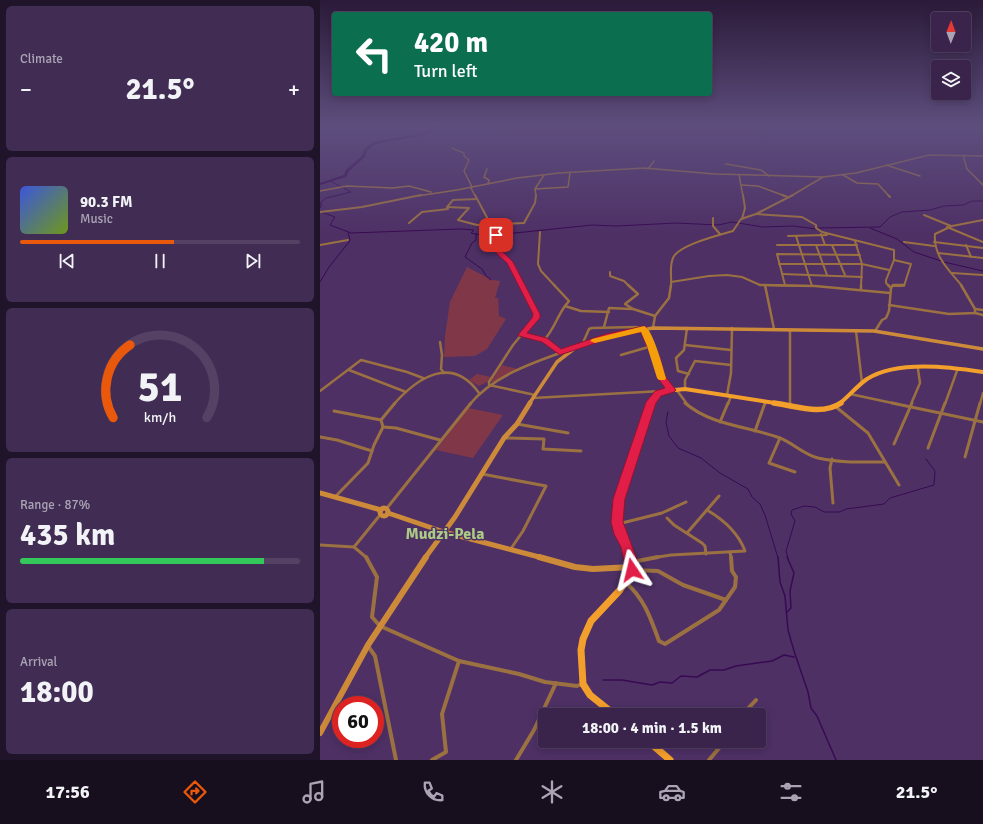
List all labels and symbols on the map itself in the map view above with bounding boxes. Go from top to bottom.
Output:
north arrow [931,12,971,52]
pin [479,218,513,252]
district label: Mudzi-Pela [406,524,484,544]
position arrow [611,549,653,591]
speed limit sign: 60 [332,696,384,748]

